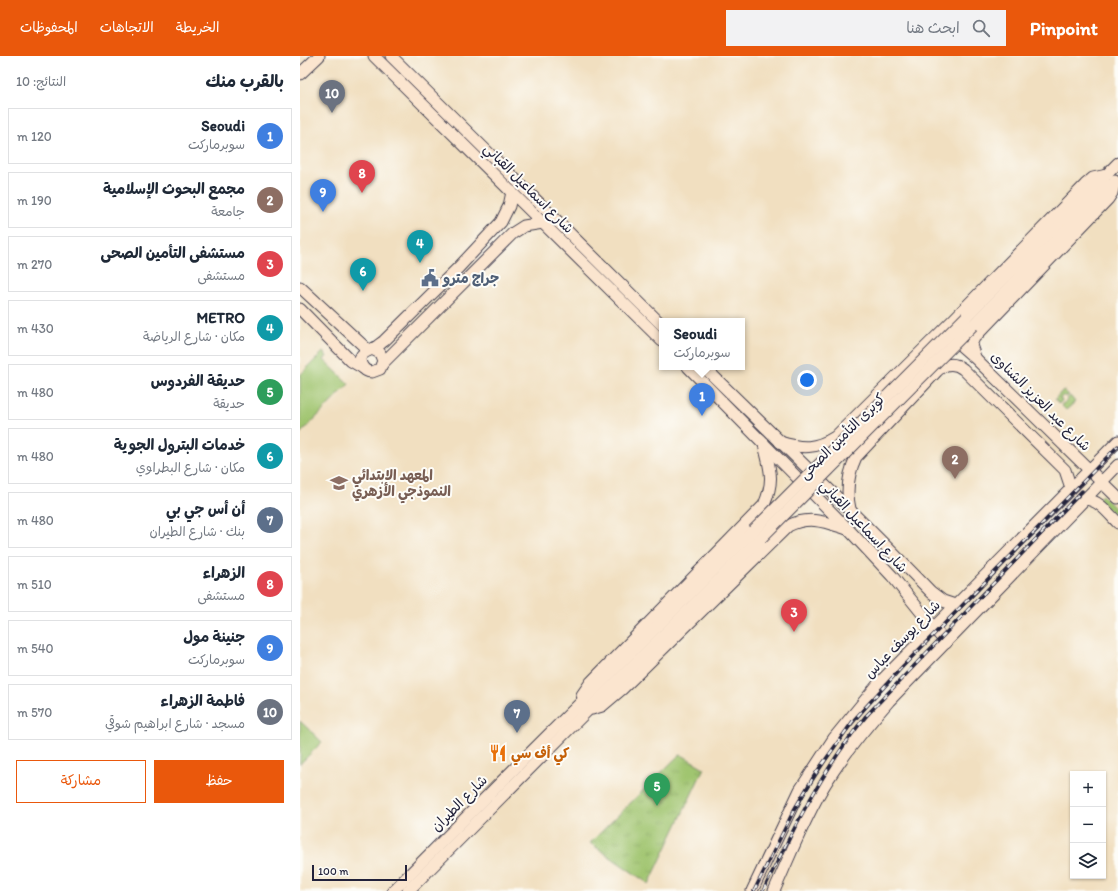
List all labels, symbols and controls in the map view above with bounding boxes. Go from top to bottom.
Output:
search box [726,10,1006,46]
icon: search [970,17,992,39]
text: Pinpoint [1030,17,1098,40]
text: المحفوظات [20,19,78,36]
text: الاتجاهات [100,19,154,36]
text: الخريطة [176,19,219,36]
text: ابحث هنا [906,19,960,37]
text: بالقرب منك [206,71,284,91]
text: النتائج: 10 [16,74,66,89]
pin: 10 [319,80,345,113]
text: Seoudi [201,117,245,135]
text: 120 m [17,129,52,144]
text: 1 [267,129,273,144]
text: سوبرماركت [188,137,245,152]
street label: شارع اسماعيل القباني [477,140,577,240]
pin: 8 [349,160,375,193]
pin: 9 [310,179,336,212]
text: مجمع البحوث الإسلامية [103,180,245,198]
text: 190 m [17,193,52,208]
text: 2 [267,193,273,208]
text: جامعة [211,204,245,219]
pin: 4 [407,230,433,263]
text: مستشفى التأمين الصحى [101,244,245,262]
text: 270 m [17,257,52,272]
text: 3 [266,257,274,272]
pin: 6 [350,258,376,291]
text: مستشفى [197,268,245,283]
public building icon: جراج مترو [420,268,440,288]
place label: جراج مترو [442,270,499,287]
text: METRO [196,309,245,327]
popup [659,318,745,370]
text: 430 m [17,321,54,336]
text: 4 [266,321,274,336]
text: Seoudi [673,325,717,343]
text: مكان · شارع الرياضة [143,329,245,344]
text: سوبرماركت [673,345,731,360]
street label: شارع عبد العزيز الشناوى [987,348,1094,455]
your location [797,370,817,390]
text: حديقة الفردوس [151,372,245,390]
pin: 1 [689,383,715,416]
text: 480 m [17,385,54,400]
text: 5 [267,385,273,400]
street label: كوبرى التأمين الصحى [796,390,890,484]
text: حديقة [213,396,245,411]
text: خدمات البترول الجوية [114,436,245,454]
pin: 2 [942,446,968,479]
text: 480 m [17,449,54,464]
text: 6 [267,449,273,464]
text: مكان · شارع البطراوي [136,460,245,475]
place label: المعهد الابتدائي النموذجي الأزهري [352,467,451,504]
school or university icon: المعهد الابتدائي النموذجي الأزهري [329,473,349,493]
street label: شارع اسماعيل القباني [813,477,911,579]
text: أن أس جي بي [166,500,245,518]
text: 480 m [17,513,54,528]
text: 7 [267,513,273,528]
text: بنك · شارع الطيران [149,524,245,539]
text: الزهراء [203,564,245,582]
text: 510 m [17,577,52,592]
text: 8 [266,577,274,592]
text: مستشفى [197,588,245,603]
street label: شارع يوسف عباس [861,597,945,683]
pin: 3 [781,599,807,632]
text: جنينة مول [183,628,245,646]
text: 540 m [17,641,54,656]
text: 9 [267,641,273,656]
text: سوبرماركت [188,652,245,667]
text: فاطمة الزهراء [161,692,245,710]
pin: 7 [504,700,530,733]
text: 570 m [17,705,52,720]
text: 10 [263,705,277,720]
text: مسجد · شارع ابراهيم شوقي [105,716,245,731]
restaurant icon: كي أف سي [488,743,508,763]
place label: كي أف سي [511,744,570,766]
button: مشاركة [16,760,146,803]
button: حفظ [154,760,284,803]
map controls [1070,771,1106,879]
button: + [1070,771,1106,807]
street label: شارع الطيران [428,772,492,836]
pin: 5 [644,773,670,806]
button: − [1070,807,1106,843]
button: layers [1070,843,1106,879]
scale bar [312,863,407,882]
text: 100 m [318,865,348,878]

